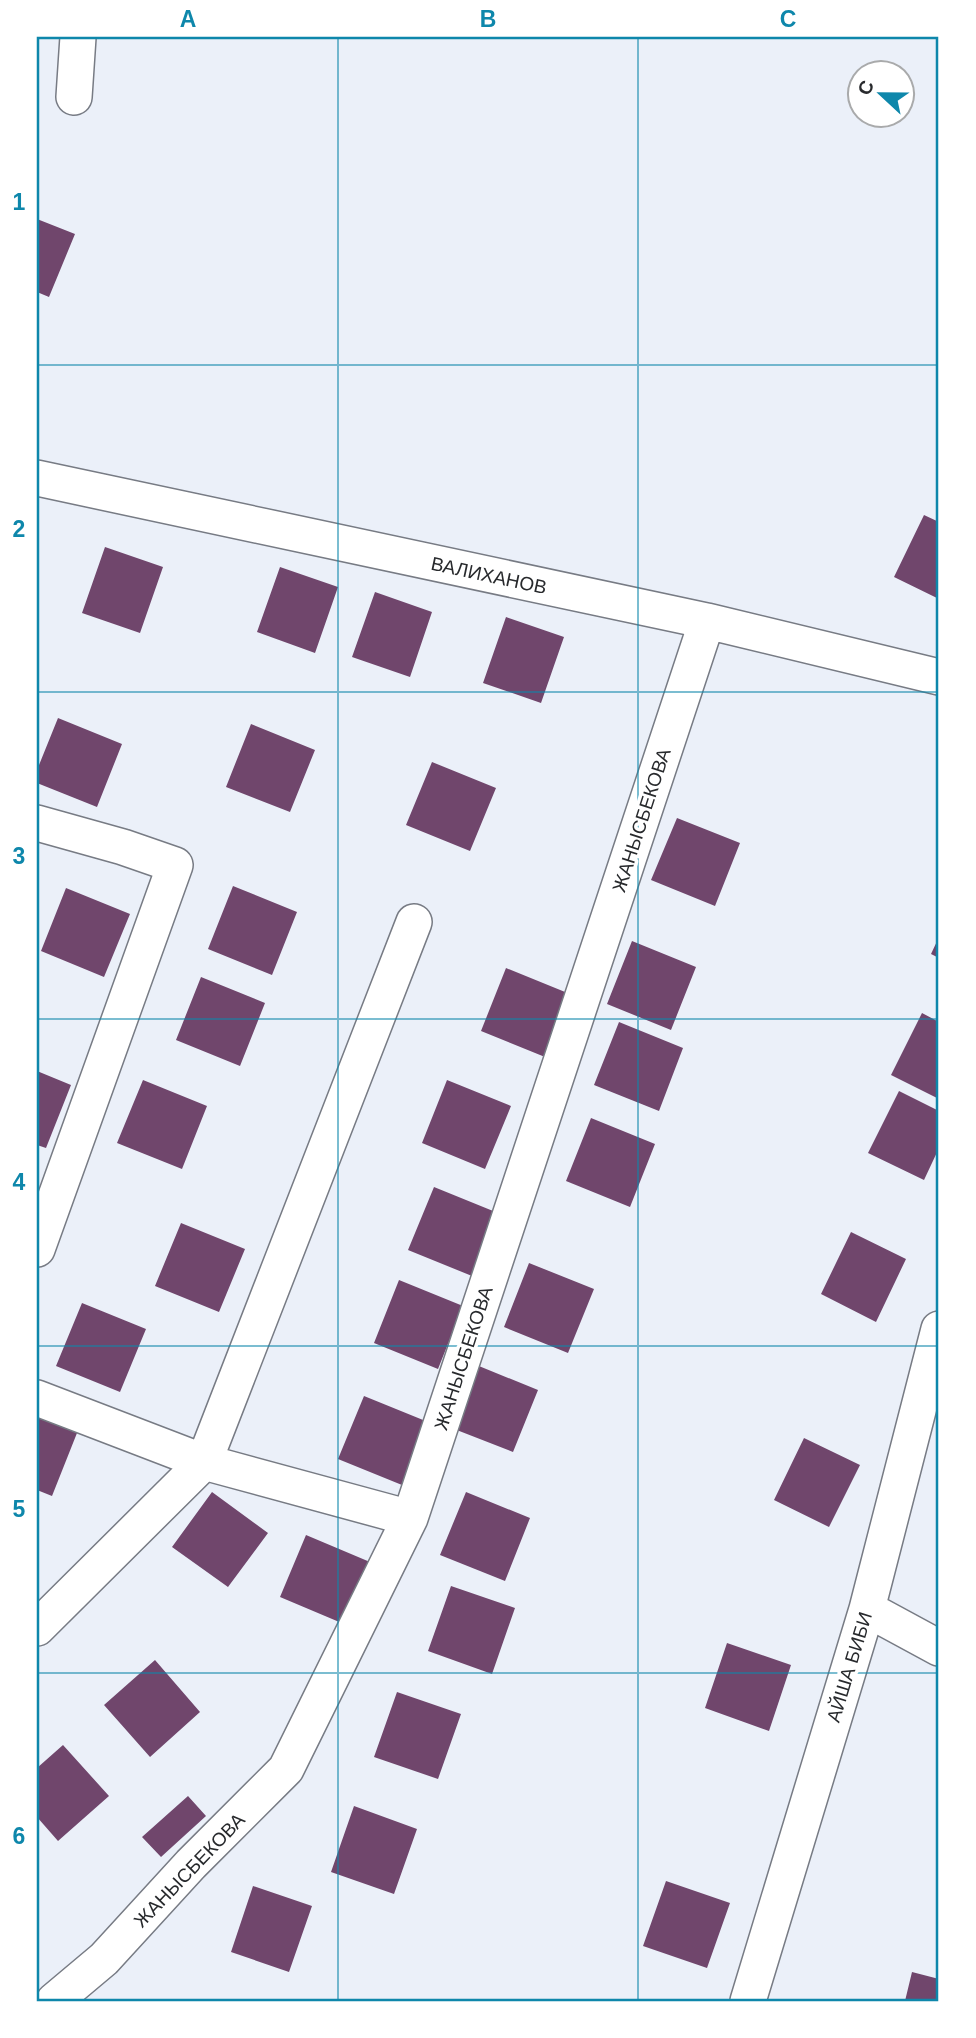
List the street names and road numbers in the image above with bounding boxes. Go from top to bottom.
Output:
street label: ВАЛИХАНОВ [429,553,549,598]
street label: ЖАНЫСБЕКОВА [608,745,675,895]
street label: ЖАНЫСБЕКОВА [430,1283,497,1433]
street label: АЙША БИБИ [823,1610,876,1725]
street label: ЖАНЫСБЕКОВА [130,1809,249,1932]

